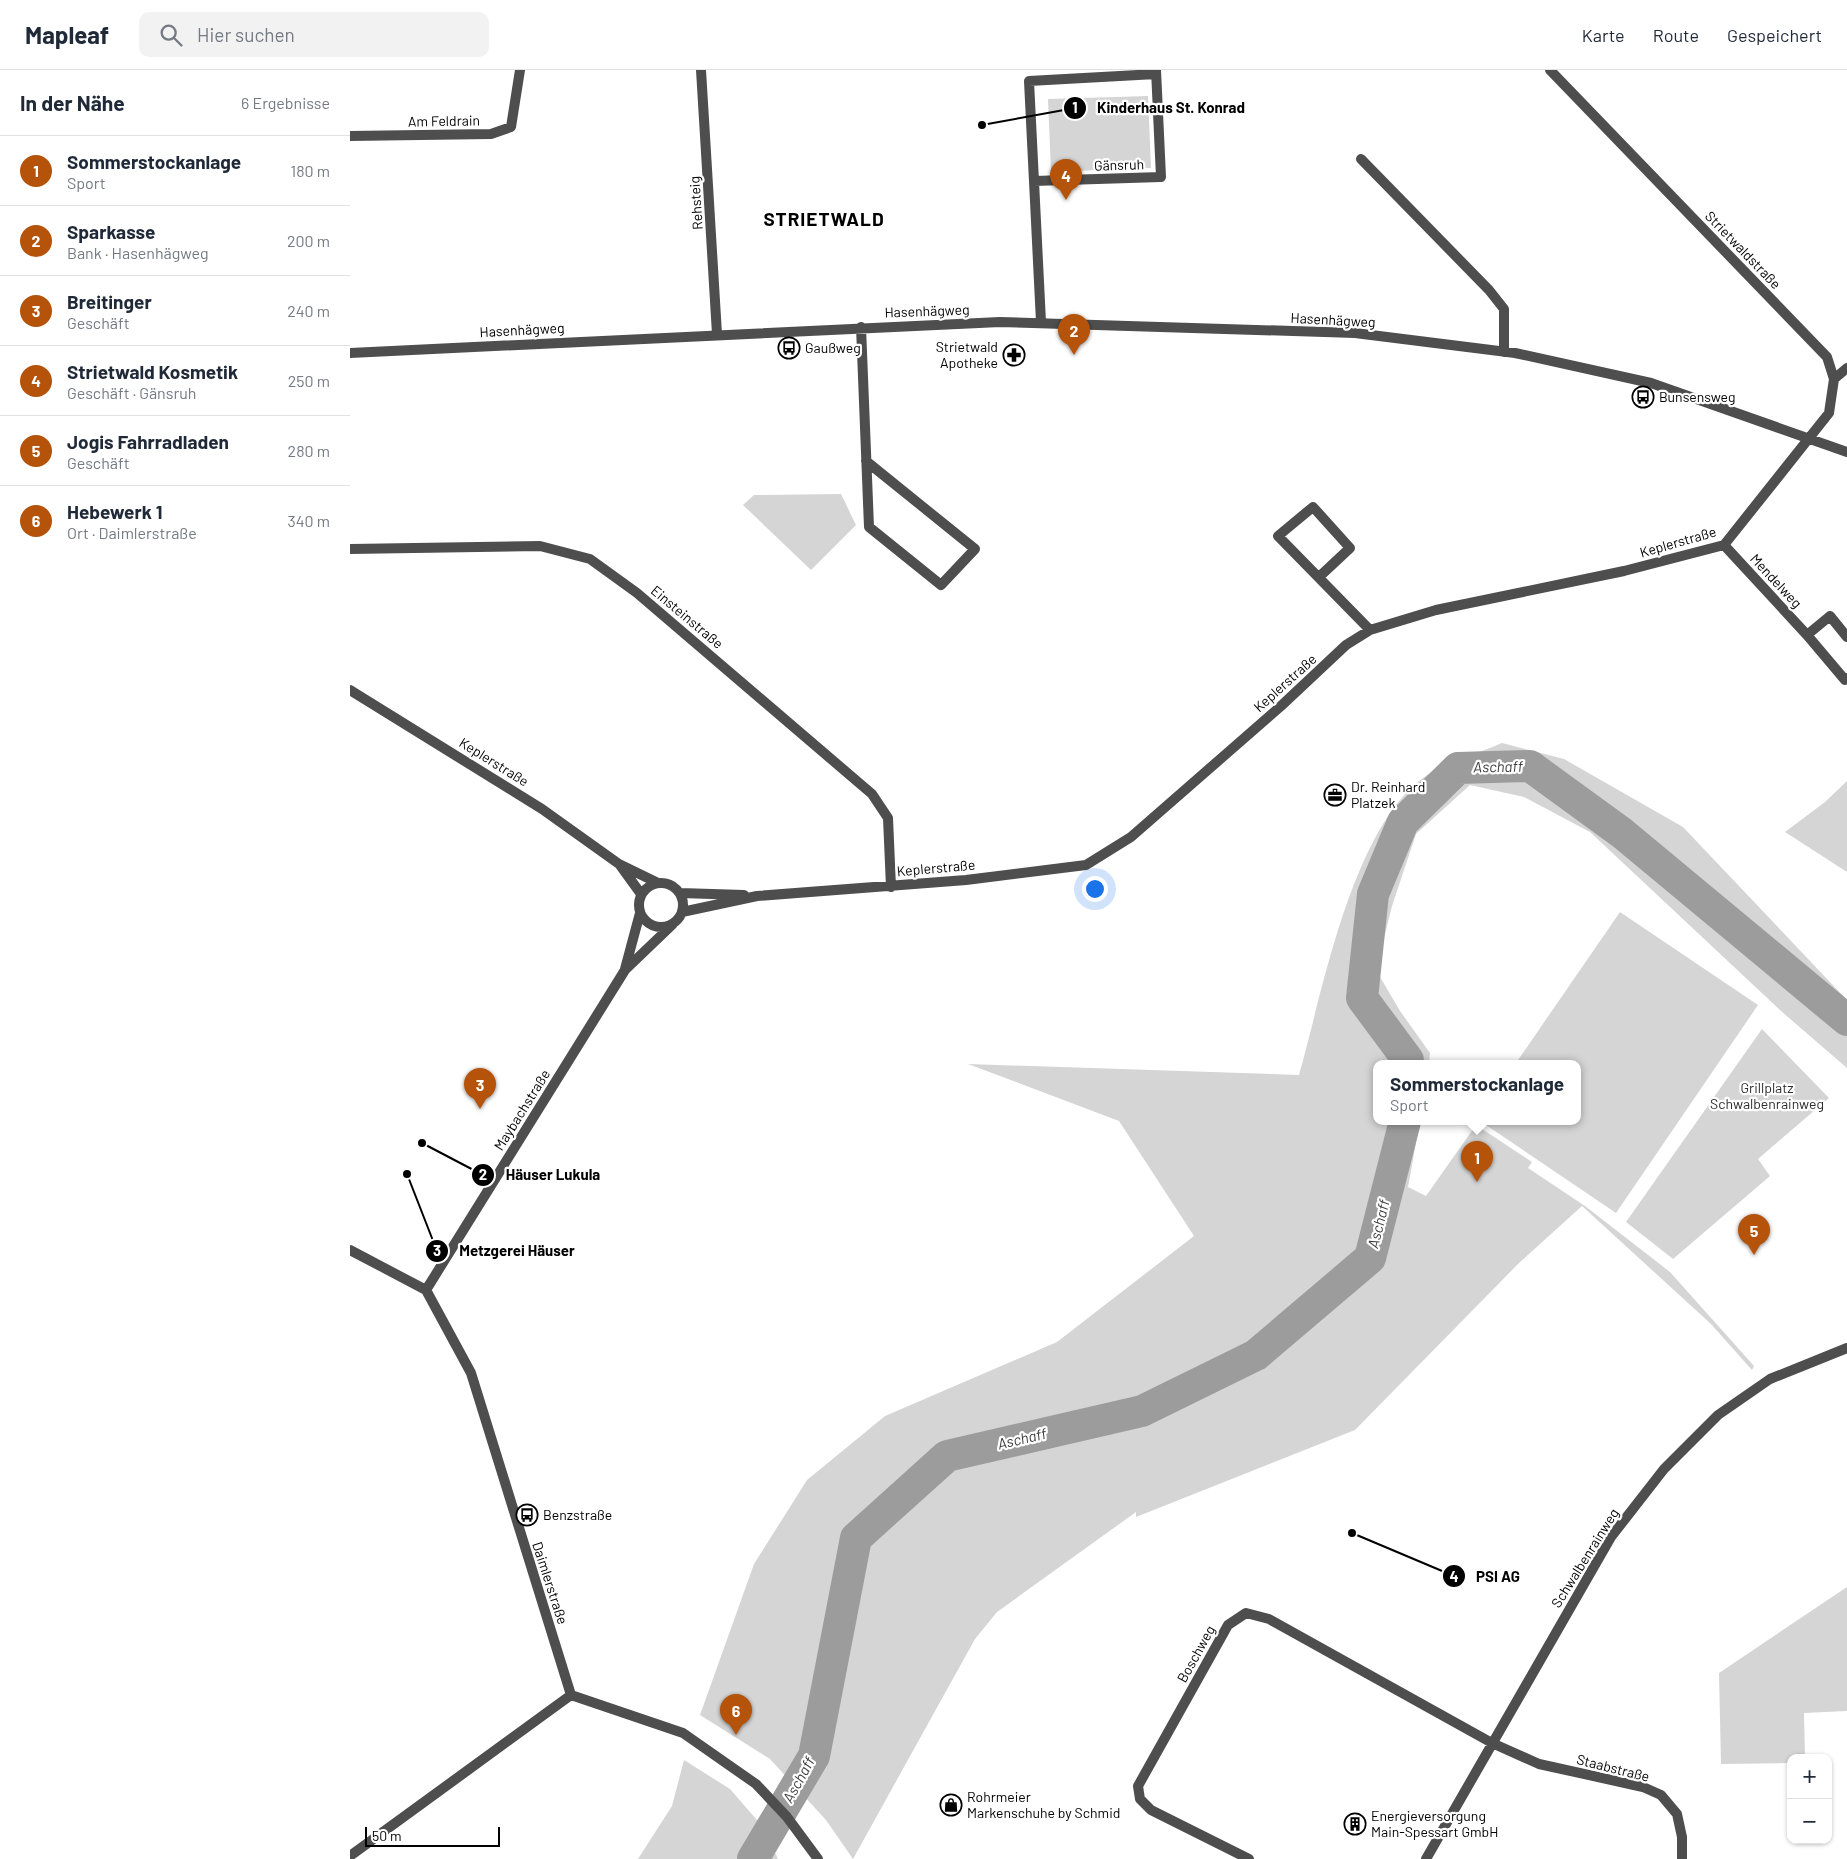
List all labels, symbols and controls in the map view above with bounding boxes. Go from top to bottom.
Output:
search box [139,12,489,57]
text: Mapleaf [25,20,109,49]
icon: search [157,21,185,49]
text: Hier suchen [197,23,295,46]
text: Karte [1582,24,1625,46]
text: Route [1653,24,1699,46]
text: Gespeichert [1727,24,1822,46]
text: In der Nähe [20,90,125,115]
text: 6 Ergebnisse [241,93,330,112]
callout: Kinderhaus St. Konrad [1062,93,1255,123]
text: 1 [1072,98,1078,116]
text: Kinderhaus St. Konrad [1097,98,1245,116]
street label: Am Feldrain [408,111,480,130]
text: Sommerstockanlage [67,150,241,173]
street label: Gänsruh [1094,155,1144,174]
pin: 4 [1050,159,1082,200]
text: 1 [33,161,39,180]
text: 180 m [291,161,330,180]
text: Sport [67,173,106,192]
street label: Rehsteig [685,176,706,230]
district label: STRIETWALD [763,207,885,230]
street label: Strietwaldstraße [1702,207,1785,292]
text: Sparkasse [67,220,155,243]
text: 2 [32,231,40,250]
text: 200 m [287,231,330,250]
text: Bank · Hasenhägweg [67,243,209,262]
text: Breitinger [67,290,152,313]
text: 3 [32,301,40,320]
text: 240 m [287,301,330,320]
street label: Hasenhägweg [884,301,970,320]
street label: Hasenhägweg [1290,309,1376,330]
text: Geschäft [67,313,130,332]
pin: 2 [1058,314,1090,355]
street label: Hasenhägweg [479,319,565,340]
bus stop icon: Gaußweg [777,336,801,360]
place label: Strietwald Apotheke [936,338,998,371]
place label: Gaußweg [805,339,861,356]
pharmacy icon: Strietwald Apotheke [1002,343,1026,367]
text: Strietwald Kosmetik [67,360,238,383]
text: 4 [31,371,41,390]
text: 250 m [288,371,330,390]
text: Geschäft · Gänsruh [67,383,196,402]
bus stop icon: Bunsensweg [1631,385,1655,409]
place label: Bunsensweg [1659,388,1735,405]
text: Jogis Fahrradladen [67,430,229,453]
text: 5 [32,441,40,460]
text: 280 m [288,441,330,460]
text: Geschäft [67,453,130,472]
text: Hebewerk 1 [67,500,162,523]
text: 6 [32,511,40,530]
text: 340 m [287,511,330,530]
text: Ort · Daimlerstraße [67,523,197,542]
street label: Keplerstraße [1638,523,1718,561]
street label: Mendelweg [1747,550,1806,611]
street label: Einsteinstraße [648,581,727,652]
street label: Keplerstraße [1250,650,1320,715]
street label: Keplerstraße [456,734,532,790]
water label: Aschaff [1473,757,1524,775]
place label: Dr. Reinhard Platzek [1351,778,1425,811]
office icon: Dr. Reinhard Platzek [1323,783,1347,807]
street label: Keplerstraße [896,856,976,879]
your location [1082,876,1108,902]
popup [1373,1060,1581,1125]
street label: Maybachstraße [490,1066,553,1153]
pin: 3 [464,1068,496,1109]
text: Sommerstockanlage [1390,1072,1564,1095]
park label: Grillplatz Schwalbenrainweg [1710,1079,1824,1112]
text: Sport [1390,1095,1429,1114]
pin: 1 [1461,1141,1493,1182]
callout: Häuser Lukula [471,1160,610,1190]
text: 2 [479,1165,487,1183]
text: Häuser Lukula [506,1165,600,1183]
water label: Aschaff [1363,1197,1393,1250]
pin: 5 [1738,1214,1770,1255]
callout: Metzgerei Häuser [425,1236,585,1266]
text: 3 [433,1241,441,1259]
text: Metzgerei Häuser [459,1241,575,1259]
water label: Aschaff [996,1424,1049,1452]
bus stop icon: Benzstraße [515,1503,539,1527]
street label: Schwalbenrainweg [1547,1505,1622,1610]
place label: Benzstraße [543,1506,612,1523]
street label: Daimlerstraße [529,1539,572,1626]
callout: PSI AG [1441,1561,1530,1591]
text: 4 [1449,1567,1459,1585]
text: PSI AG [1476,1567,1520,1585]
street label: Boschweg [1173,1622,1218,1685]
pin: 6 [720,1694,752,1735]
street label: Staabstraße [1575,1750,1651,1785]
water label: Aschaff [778,1753,818,1806]
map controls [1787,1754,1832,1844]
button: + [1787,1754,1832,1799]
place label: Rohrmeier Markenschuhe by Schmid [967,1788,1120,1821]
shop icon: Rohrmeier Markenschuhe by Schmid [939,1793,963,1817]
button: − [1787,1799,1832,1844]
place label: Energieversorgung Main-Spessart GmbH [1371,1807,1498,1840]
building icon: Energieversorgung Main-Spessart GmbH [1343,1812,1367,1836]
scale bar [365,1824,500,1847]
text: 50 m [372,1827,401,1844]

